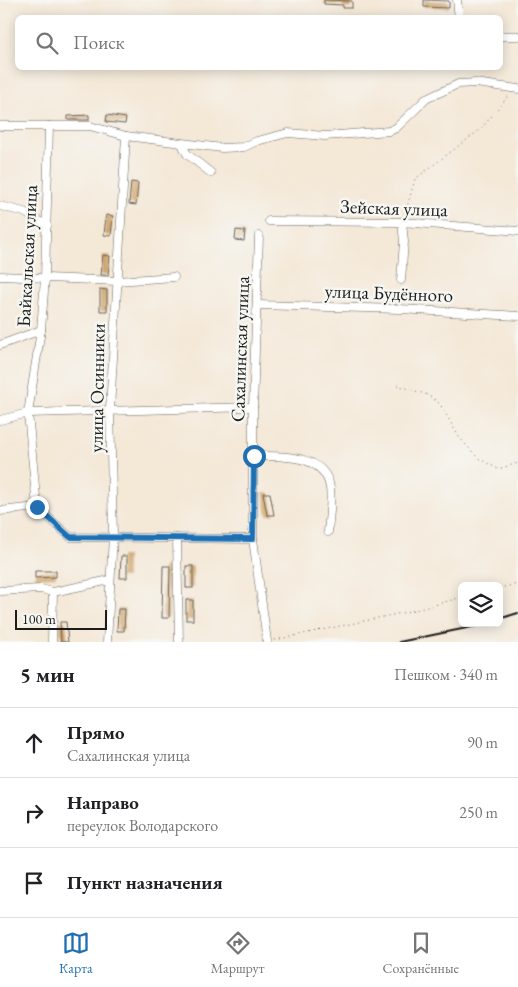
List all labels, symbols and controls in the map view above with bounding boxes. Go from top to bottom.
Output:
search box [15,15,503,70]
icon: search [33,29,61,57]
text: Поиск [73,30,125,55]
street label: Байкальская улица [11,184,43,328]
street label: Зейская улица [340,194,449,222]
street label: Сахалинская улица [225,275,255,422]
street label: улица Будённого [324,278,454,308]
street label: улица Осинники [83,323,111,453]
route start [243,445,266,468]
route end [26,496,49,519]
map controls [458,582,503,627]
button: layers [458,582,503,627]
scale bar [15,607,108,630]
text: 100 m [22,610,56,628]
text: 5 мин [20,661,75,688]
text: Пешком · 340 m [394,664,498,685]
text: Прямо [67,720,125,745]
icon: ahead [20,729,48,757]
text: 90 m [467,732,498,753]
text: Сахалинская улица [67,745,190,766]
text: Направо [67,790,139,815]
icon: right [20,799,48,827]
text: 250 m [459,802,498,823]
text: переулок Володарского [67,815,218,836]
icon: arrive [20,869,48,897]
text: Пункт назначения [67,870,223,895]
tab: Карта [59,929,93,977]
tab: Маршрут [211,929,264,977]
tab: Сохранённые [383,929,459,977]

